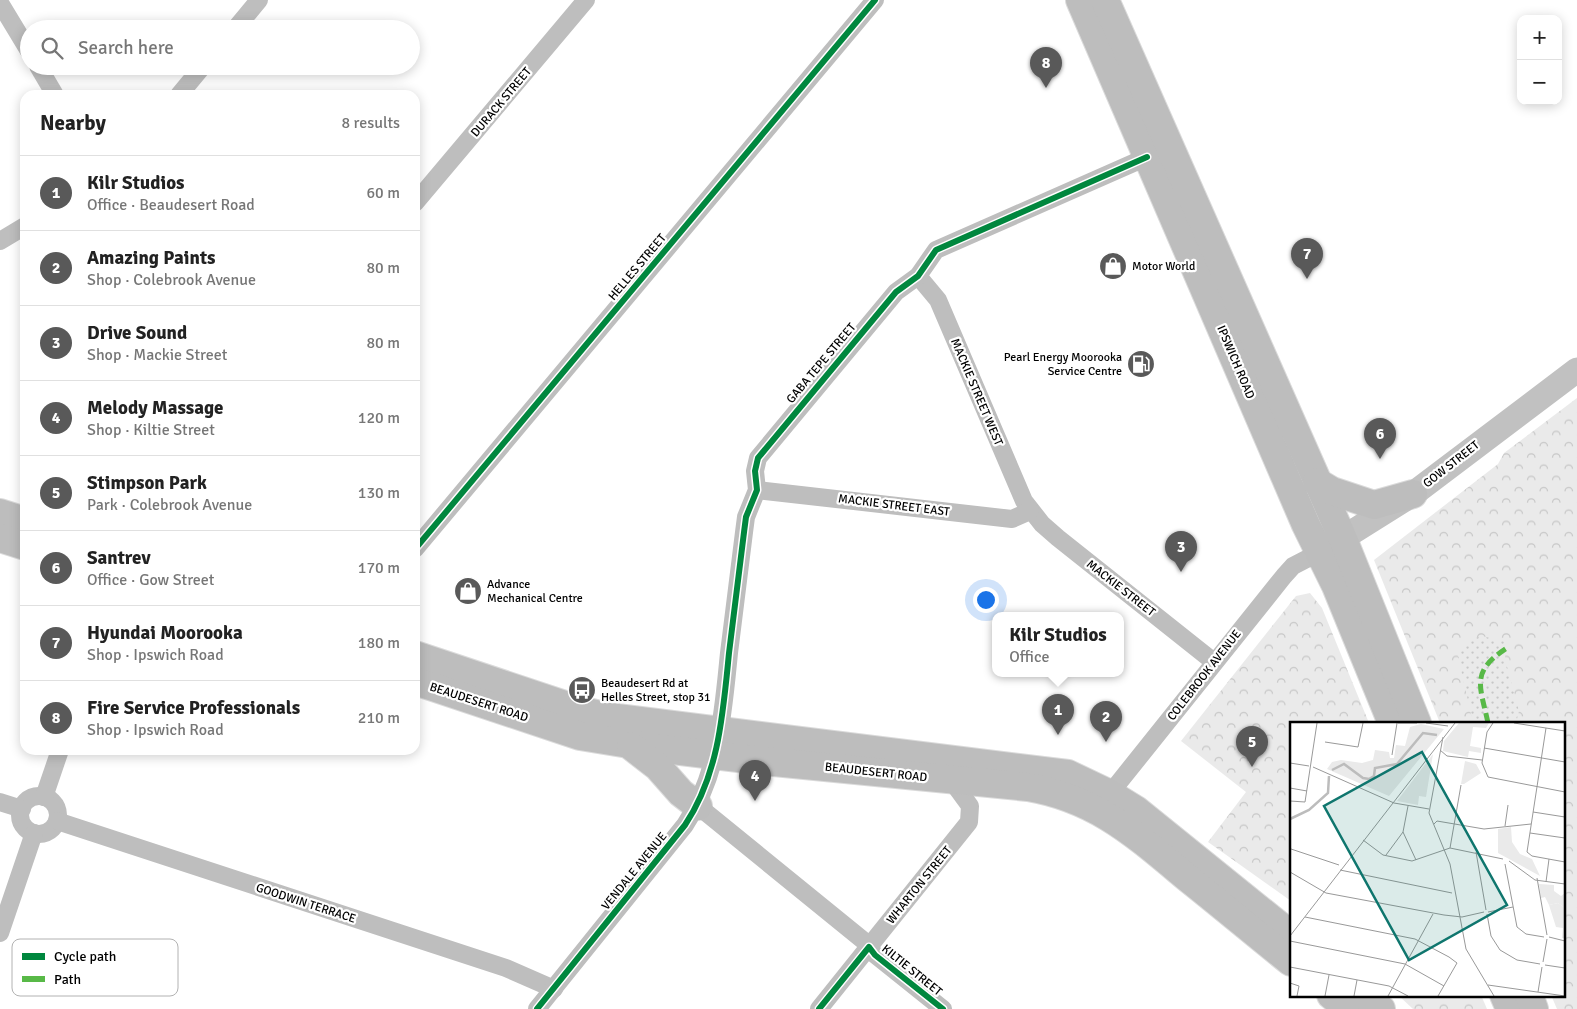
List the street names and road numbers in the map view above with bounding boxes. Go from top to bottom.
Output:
street label: DURACK STREET [468,64,535,140]
street label: HELLES STREET [605,231,670,304]
street label: GABA TEPE STREET [783,320,859,407]
street label: IPSWICH ROAD [1213,323,1258,401]
street label: MACKIE STREET WEST [947,336,1006,448]
street label: GOW STREET [1420,438,1483,491]
street label: MACKIE STREET EAST [837,491,951,520]
street label: MACKIE STREET [1083,557,1158,620]
street label: COLEBROOK AVENUE [1164,627,1245,724]
street label: BEAUDESERT ROAD [428,679,530,726]
street label: BEAUDESERT ROAD [824,760,928,785]
street label: VENDALE AVENUE [598,829,670,913]
street label: WHARTON STREET [883,843,955,927]
street label: GOODWIN TERRACE [254,880,358,927]
street label: KILTIE STREET [878,941,945,999]

